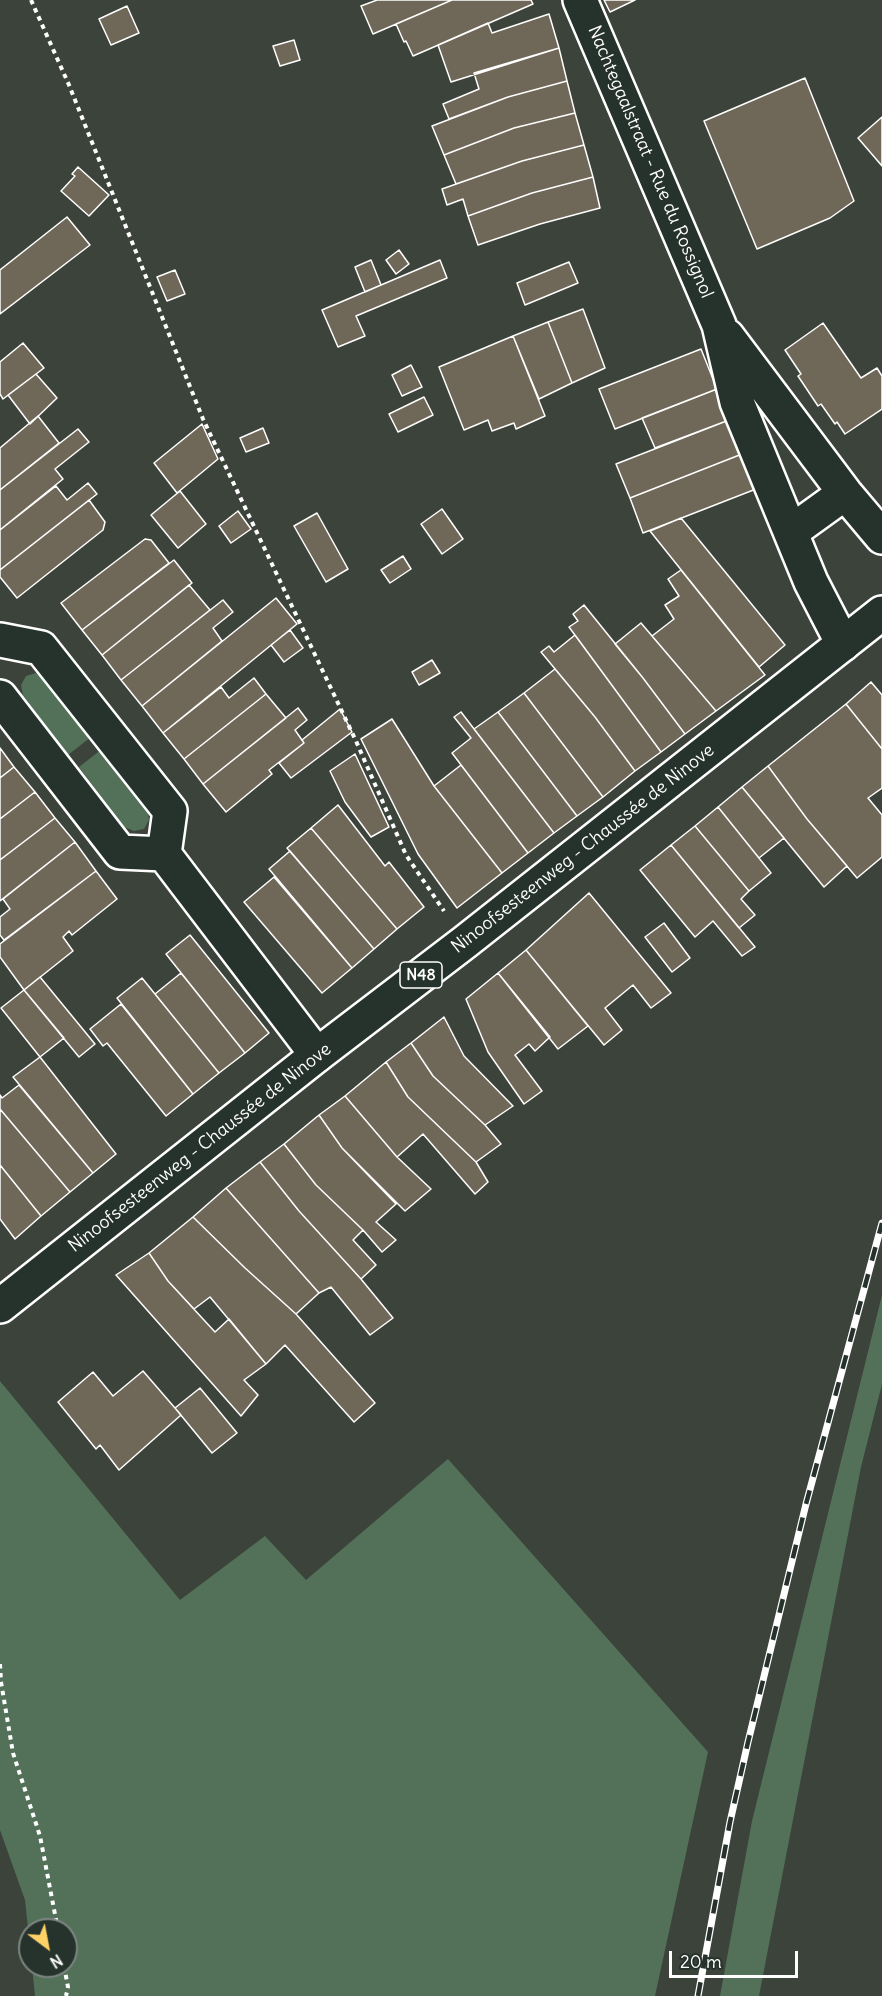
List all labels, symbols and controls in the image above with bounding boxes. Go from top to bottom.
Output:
street label: Nachtegaalstraat - Rue du Rossignol [583,23,717,301]
street label: Ninoofsesteenweg - Chaussée de Ninove [447,740,719,958]
road number: N48 [400,962,442,988]
street label: Ninoofsesteenweg - Chaussée de Ninove [64,1039,336,1257]
north arrow [18,1918,78,1978]
scale bar [672,1939,801,1977]
text: N [46,1950,66,1973]
text: 20 m [680,1950,722,1973]

